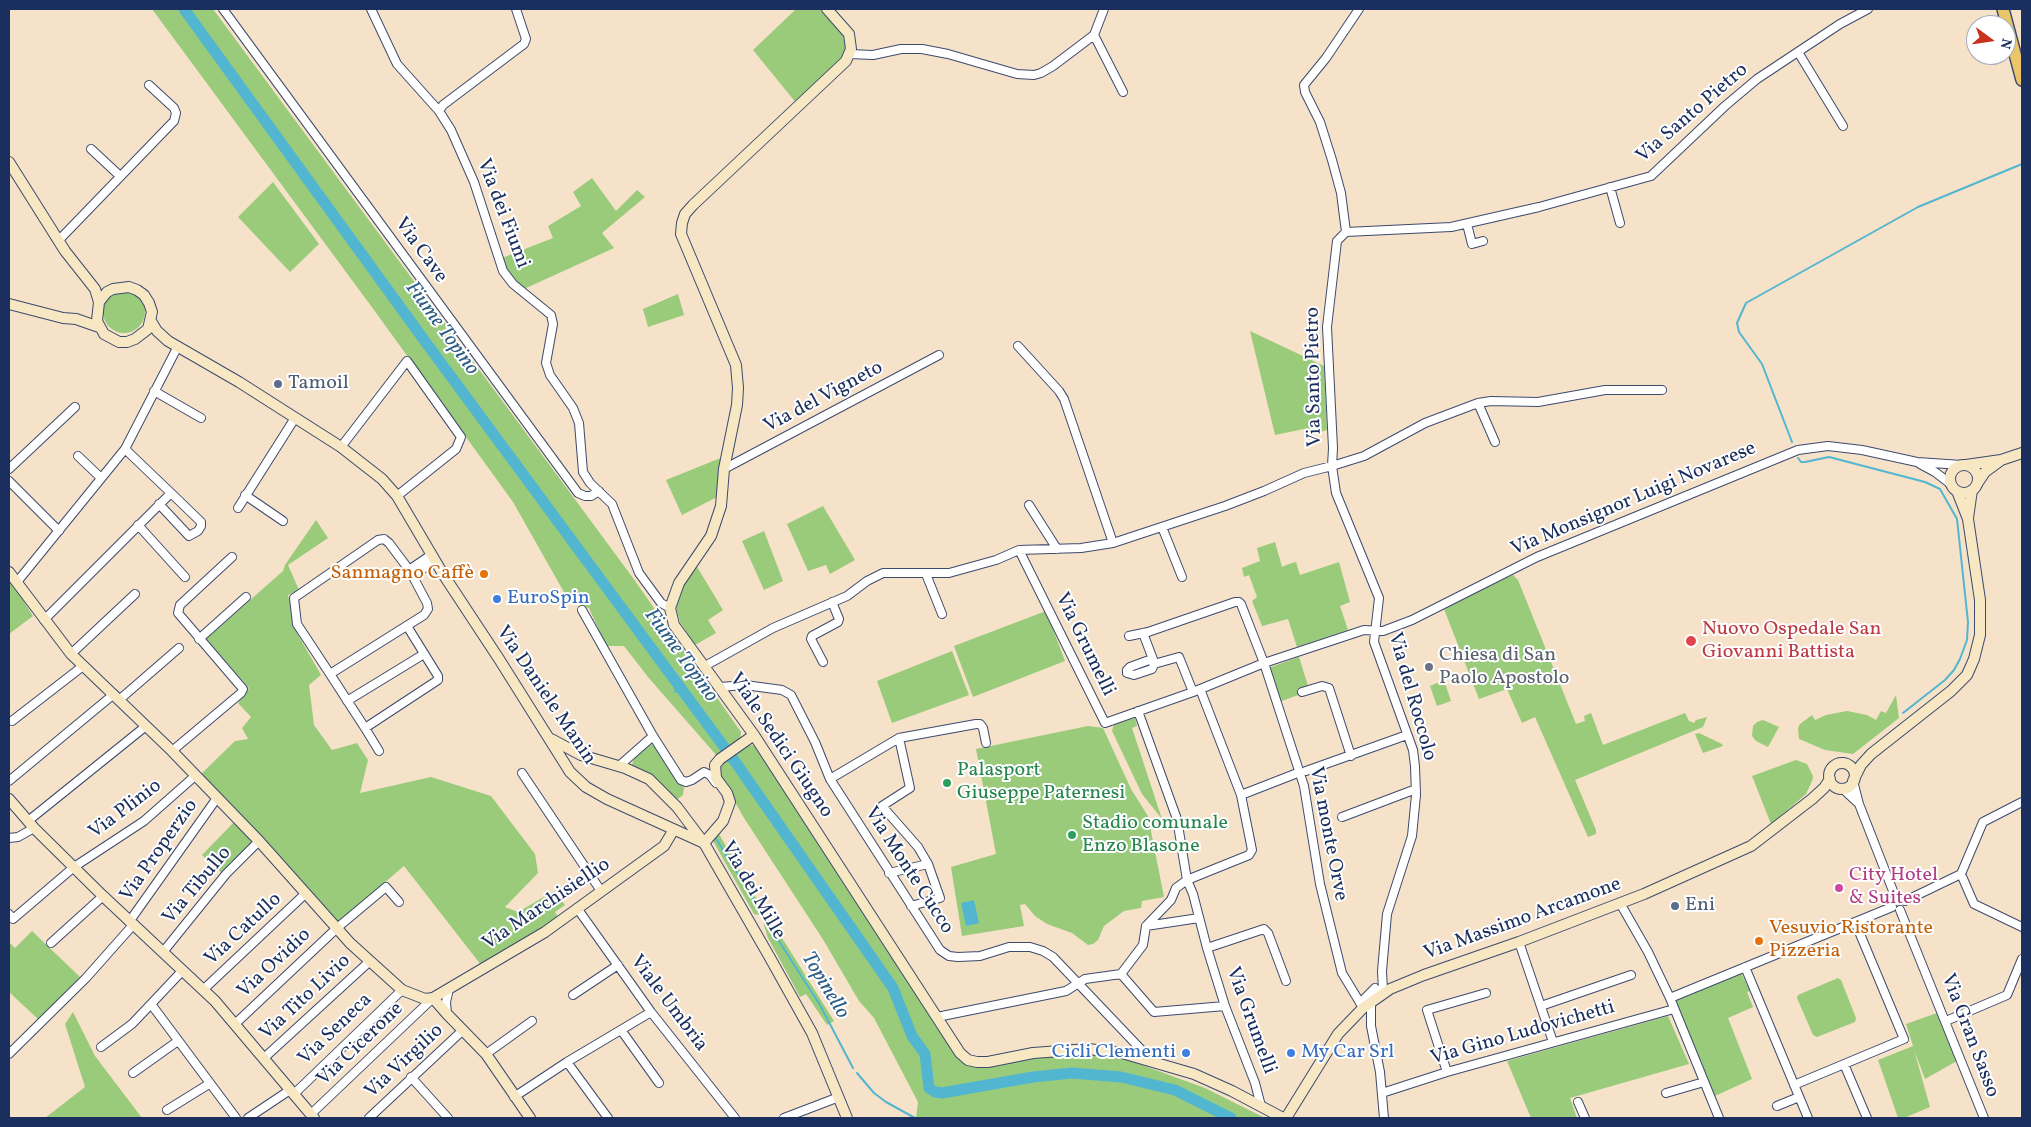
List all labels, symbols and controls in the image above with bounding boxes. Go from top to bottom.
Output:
north arrow [1966,15,2016,65]
text: N [1995,36,2016,51]
street label: Via Santo Pietro [1632,59,1754,169]
street label: Via dei Fiumi [470,156,534,272]
street label: Via Cave [388,214,452,288]
water label: Fiume Topino [399,277,483,381]
street label: Via Santo Pietro [1302,307,1328,447]
street label: Via del Vigneto [760,357,888,439]
place label: Tamoil [288,372,349,396]
marker: Tamoil [272,378,284,390]
street label: Via Monsignor Luigi Novarese [1508,437,1760,563]
place label: Sanmagno Caffè [330,562,474,586]
marker: Sanmagno Caffè [478,568,490,580]
place label: EuroSpin [507,587,590,611]
street label: Via Grumelli [1049,589,1119,701]
marker: EuroSpin [491,593,503,605]
water label: Fiume Topino [638,604,722,708]
place label: Nuovo Ospedale San Giovanni Battista [1702,618,1881,665]
street label: Via Daniele Manin [490,622,600,770]
street label: Via del Roccolo [1381,630,1441,764]
marker: Nuovo Ospedale San Giovanni Battista [1684,634,1698,648]
place label: Chiesa di San Paolo Apostolo [1439,644,1569,691]
marker: Chiesa di San Paolo Apostolo [1423,661,1435,673]
street label: Viale Sedici Giugno [723,669,837,823]
place label: Palasport Giuseppe Paternesi [957,759,1125,806]
street label: Via monte Orve [1302,765,1352,903]
street label: Via Plinio [85,775,167,845]
marker: Palasport Giuseppe Paternesi [941,777,953,789]
street label: Via Properzio [116,795,204,907]
street label: Via Monte Cucco [858,803,958,939]
place label: Stadio comunale Enzo Blasone [1082,812,1228,859]
marker: Stadio comunale Enzo Blasone [1066,829,1078,841]
street label: Via dei Mille [714,838,790,944]
street label: Via Tibullo [159,842,237,930]
street label: Via Marchisiellio [479,853,615,957]
place label: City Hotel & Suites [1849,864,1938,911]
street label: Via Massimo Arcamone [1421,873,1625,967]
marker: City Hotel & Suites [1833,882,1845,894]
street label: Via Catullo [201,888,287,972]
place label: Eni [1685,894,1715,918]
marker: Eni [1669,900,1681,912]
place label: Vesuvio Ristorante Pizzeria [1769,917,1933,964]
street label: Via Ovidio [233,924,317,1004]
marker: Vesuvio Ristorante Pizzeria [1753,935,1765,947]
water label: Topinello [794,948,854,1024]
street label: Via Tito Livio [256,950,356,1046]
street label: Viale Umbria [624,951,712,1057]
street label: Via Grumelli [1220,964,1280,1078]
street label: Via Gran Sasso [1934,971,2004,1101]
street label: Via Seneca [294,989,378,1071]
street label: Via Gino Ludovichetti [1428,996,1618,1072]
street label: Via Cicerone [313,998,409,1092]
street label: Via Virgilio [361,1020,449,1104]
place label: Cicli Clementi [1052,1041,1176,1065]
place label: My Car Srl [1301,1041,1394,1065]
marker: Cicli Clementi [1180,1047,1192,1059]
marker: My Car Srl [1285,1047,1297,1059]

